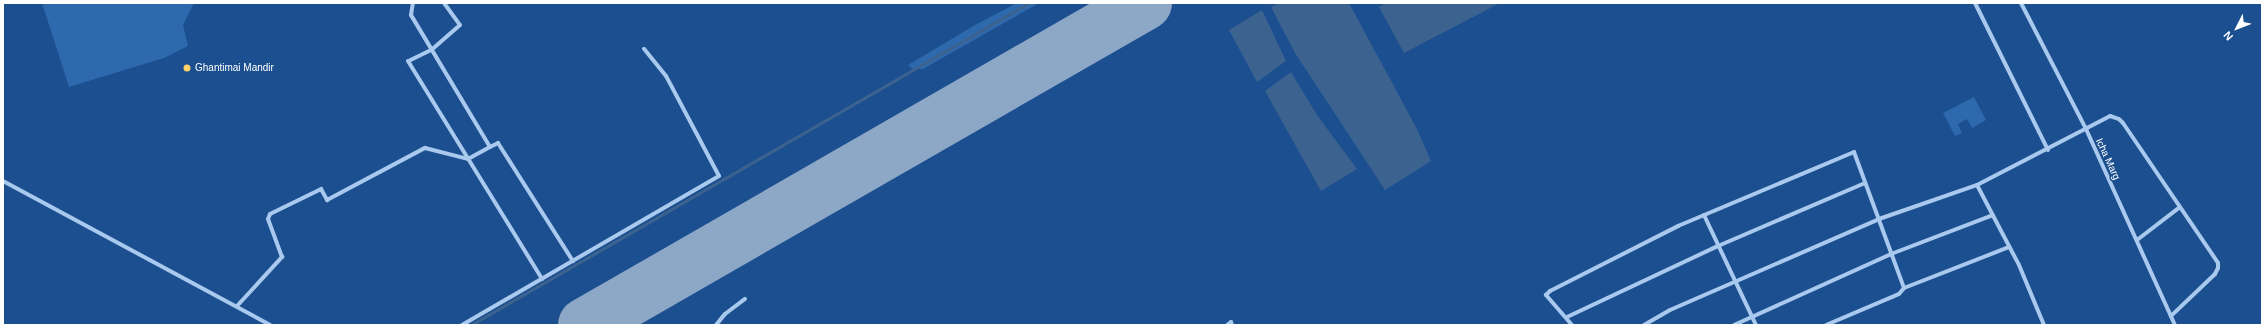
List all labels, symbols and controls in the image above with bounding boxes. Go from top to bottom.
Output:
north arrow [2217,8,2257,48]
text: N [2221,29,2235,43]
place label: Ghantimai Mandir [195,62,274,74]
marker: Ghantimai Mandir [182,63,192,73]
street label: Icha Marg [2093,136,2123,182]

